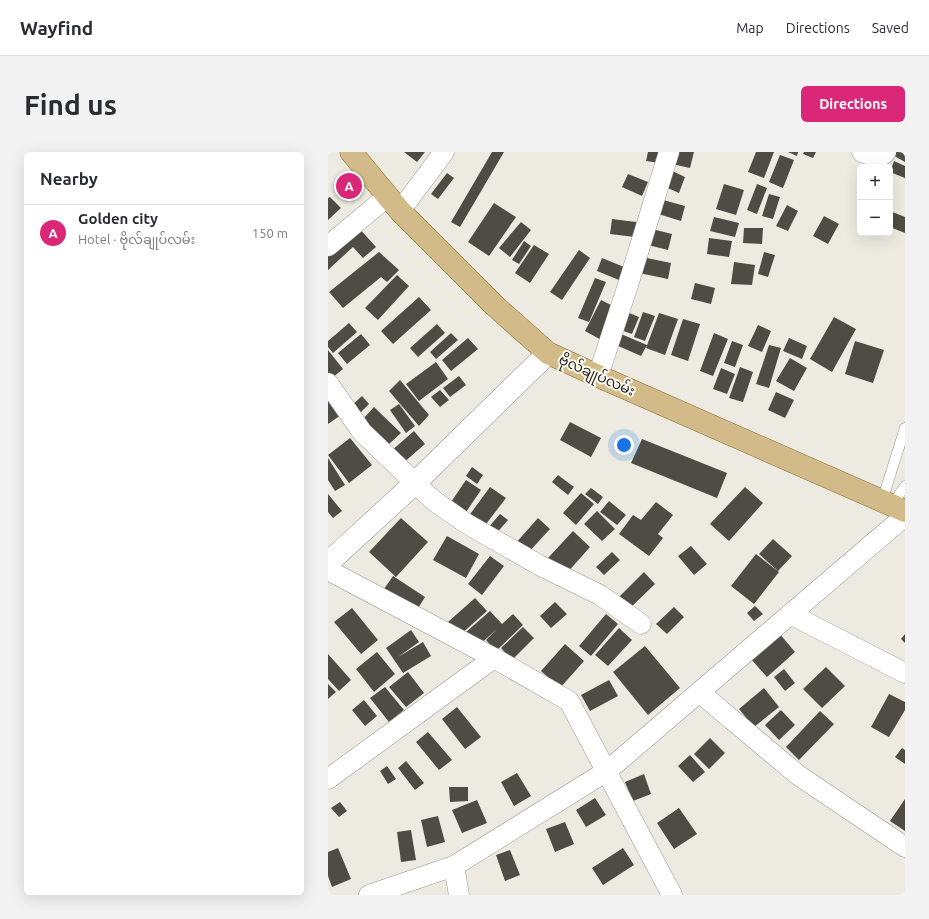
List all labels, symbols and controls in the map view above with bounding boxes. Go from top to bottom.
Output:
text: Wayfind [20,17,93,39]
text: Map [736,20,764,36]
text: Directions [786,20,850,36]
text: Saved [872,20,909,36]
button: Directions [801,86,905,122]
text: Find us [24,89,117,120]
map controls [857,164,893,236]
button: + [857,164,893,200]
text: Nearby [40,169,98,188]
pin: A [336,171,362,201]
button: − [857,200,893,236]
text: Golden city [78,210,158,227]
text: A [48,226,58,240]
text: 150 m [252,226,288,240]
text: Hotel · ဗိုလ်ချုပ်လမ်း [78,232,195,246]
street label: ဗိုလ်ချုပ်လမ်း [555,349,638,403]
your location [614,435,634,455]

